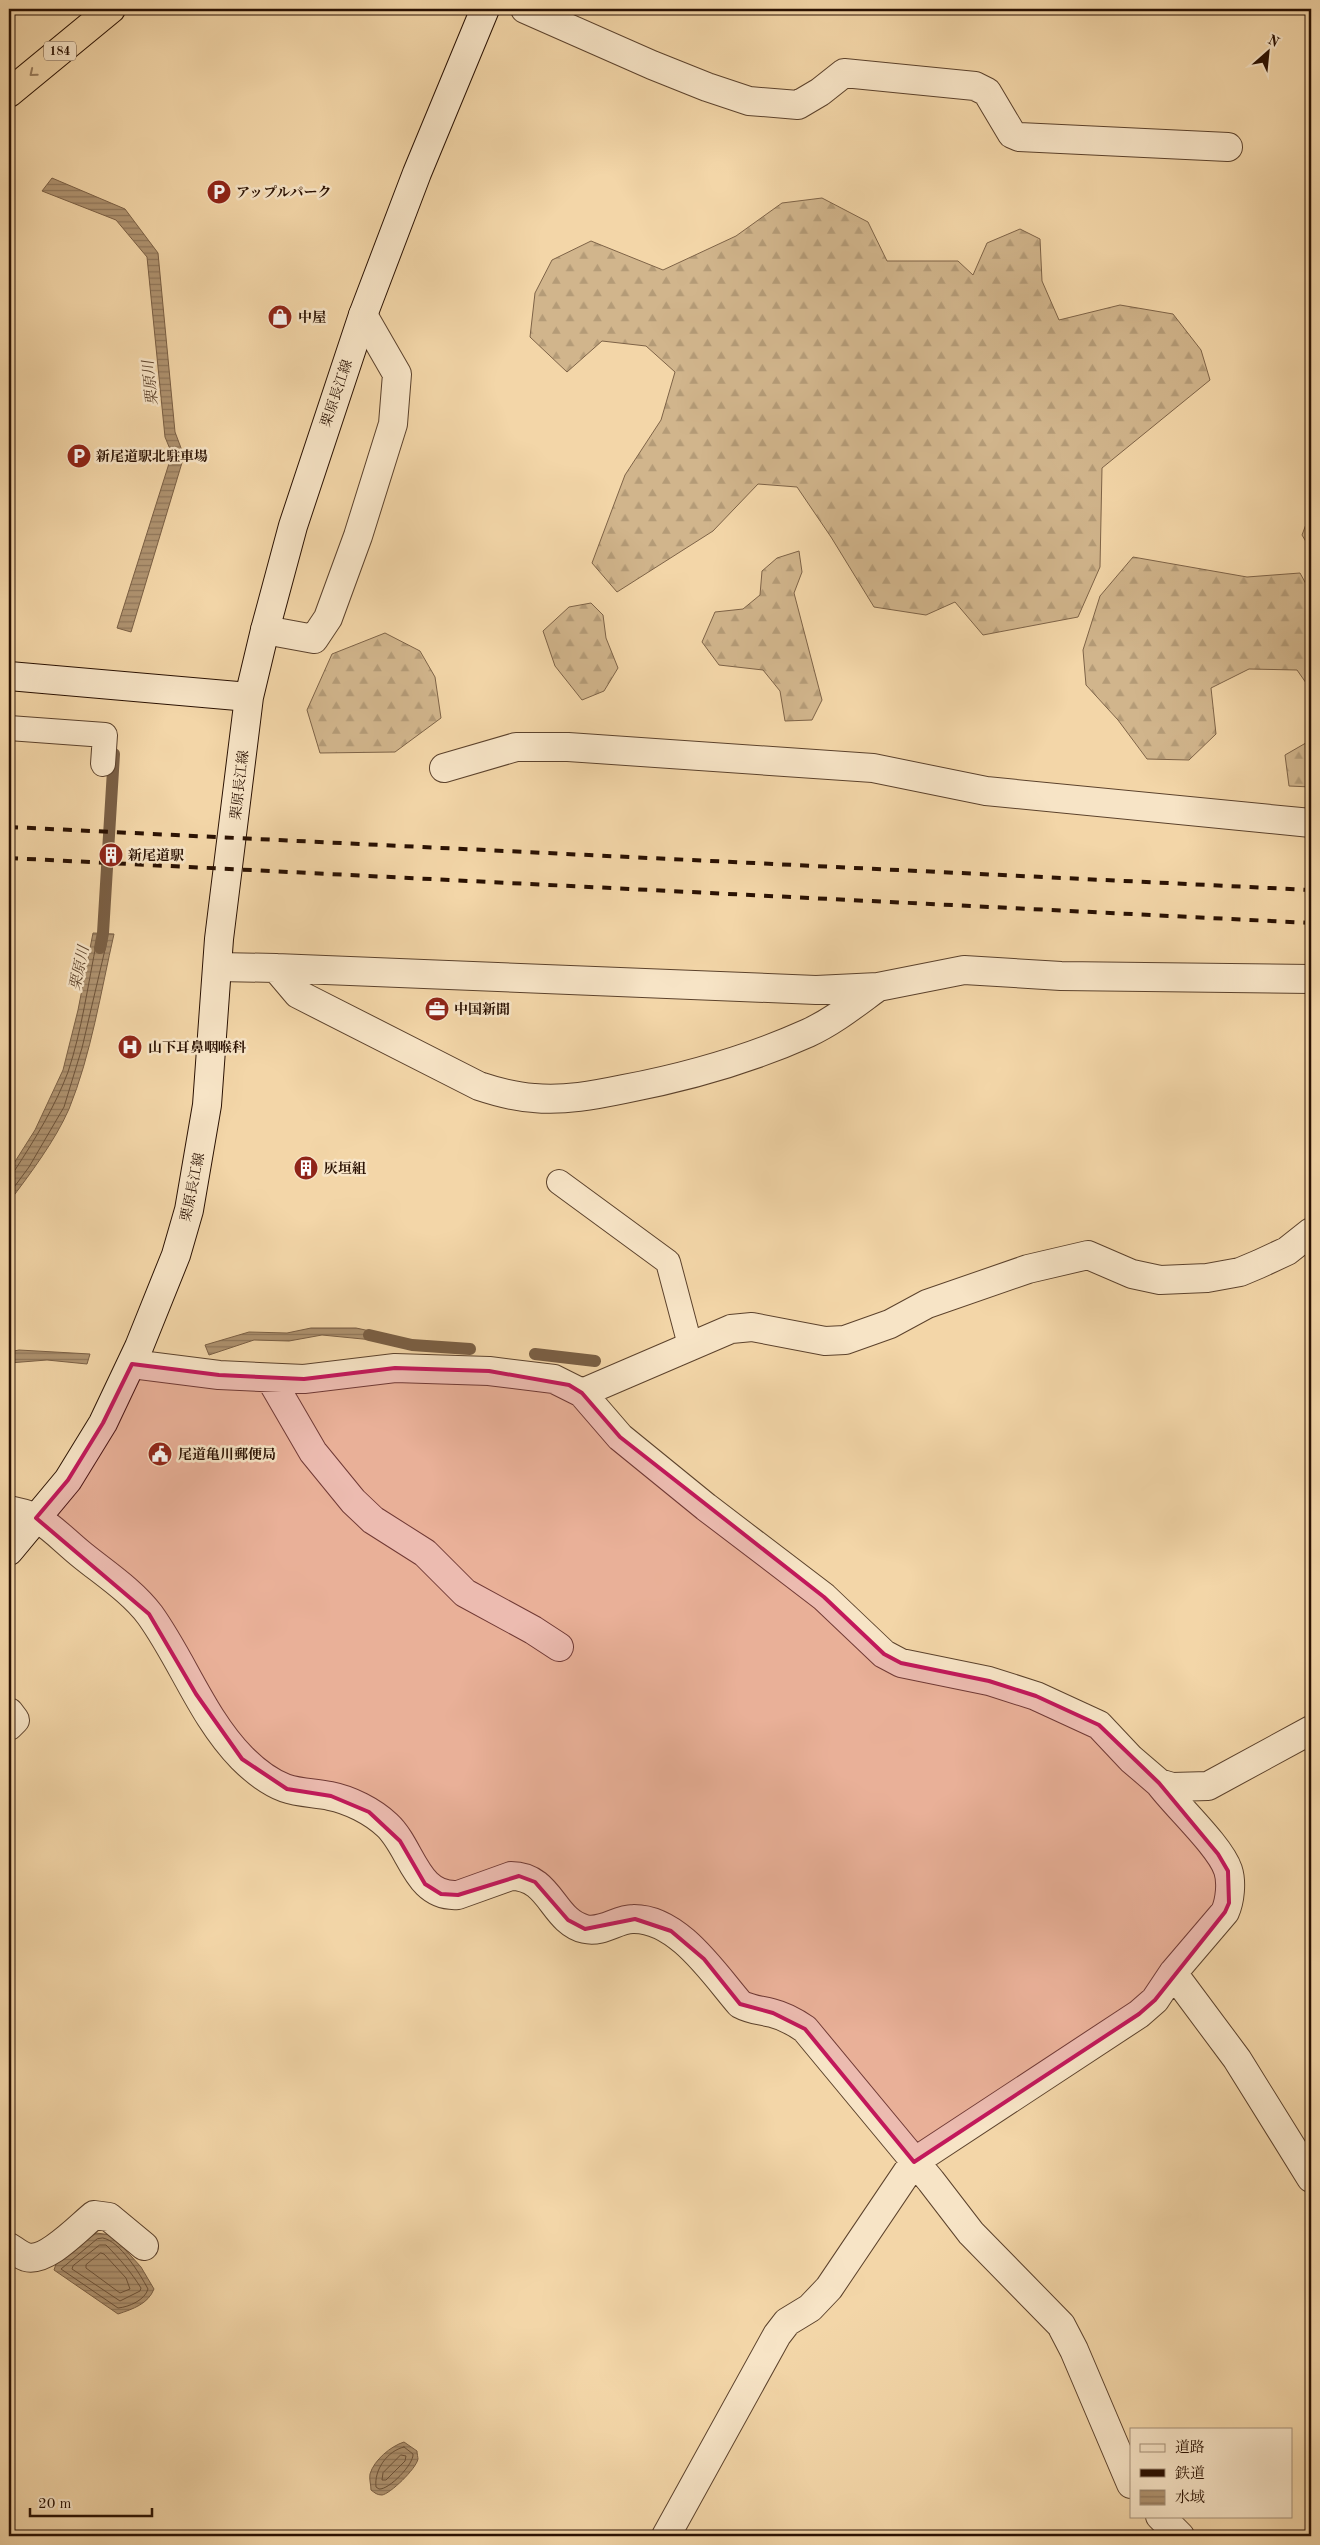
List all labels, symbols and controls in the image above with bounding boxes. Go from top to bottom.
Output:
north arrow [1242,28,1292,78]
text: N [1266,33,1282,50]
road number: 184 [44,41,76,60]
one-way arrow [30,68,39,76]
parking icon: アップルパーク [206,179,232,205]
place label: アップルパーク [236,185,331,200]
shop icon: 中屋 [267,304,293,330]
place label: 中屋 [298,310,326,325]
water label: 栗原川 [139,358,161,406]
street label: 栗原長江線 [318,358,355,429]
parking icon: 新尾道駅北駐車場 [66,443,92,469]
place label: 新尾道駅北駐車場 [96,449,208,464]
street label: 栗原長江線 [228,749,251,821]
building icon: 新尾道駅 [98,842,124,868]
place label: 新尾道駅 [128,848,184,863]
water label: 栗原川 [66,942,93,992]
office icon: 中国新聞 [424,996,450,1022]
place label: 中国新聞 [454,1002,510,1017]
hospital icon: 山下耳鼻咽喉科 [117,1034,143,1060]
place label: 山下耳鼻咽喉科 [148,1040,247,1055]
street label: 栗原長江線 [178,1151,207,1223]
building icon: 灰垣組 [293,1155,319,1181]
place label: 灰垣組 [324,1161,367,1176]
public building icon: 尾道亀川郵便局 [147,1441,173,1467]
place label: 尾道亀川郵便局 [178,1447,276,1462]
legend [1130,2428,1292,2518]
text: 道路 [1175,2439,1205,2456]
text: 鉄道 [1175,2465,1205,2482]
scale bar [30,2485,152,2517]
text: 水域 [1175,2489,1205,2506]
text: 20 m [38,2497,72,2512]

